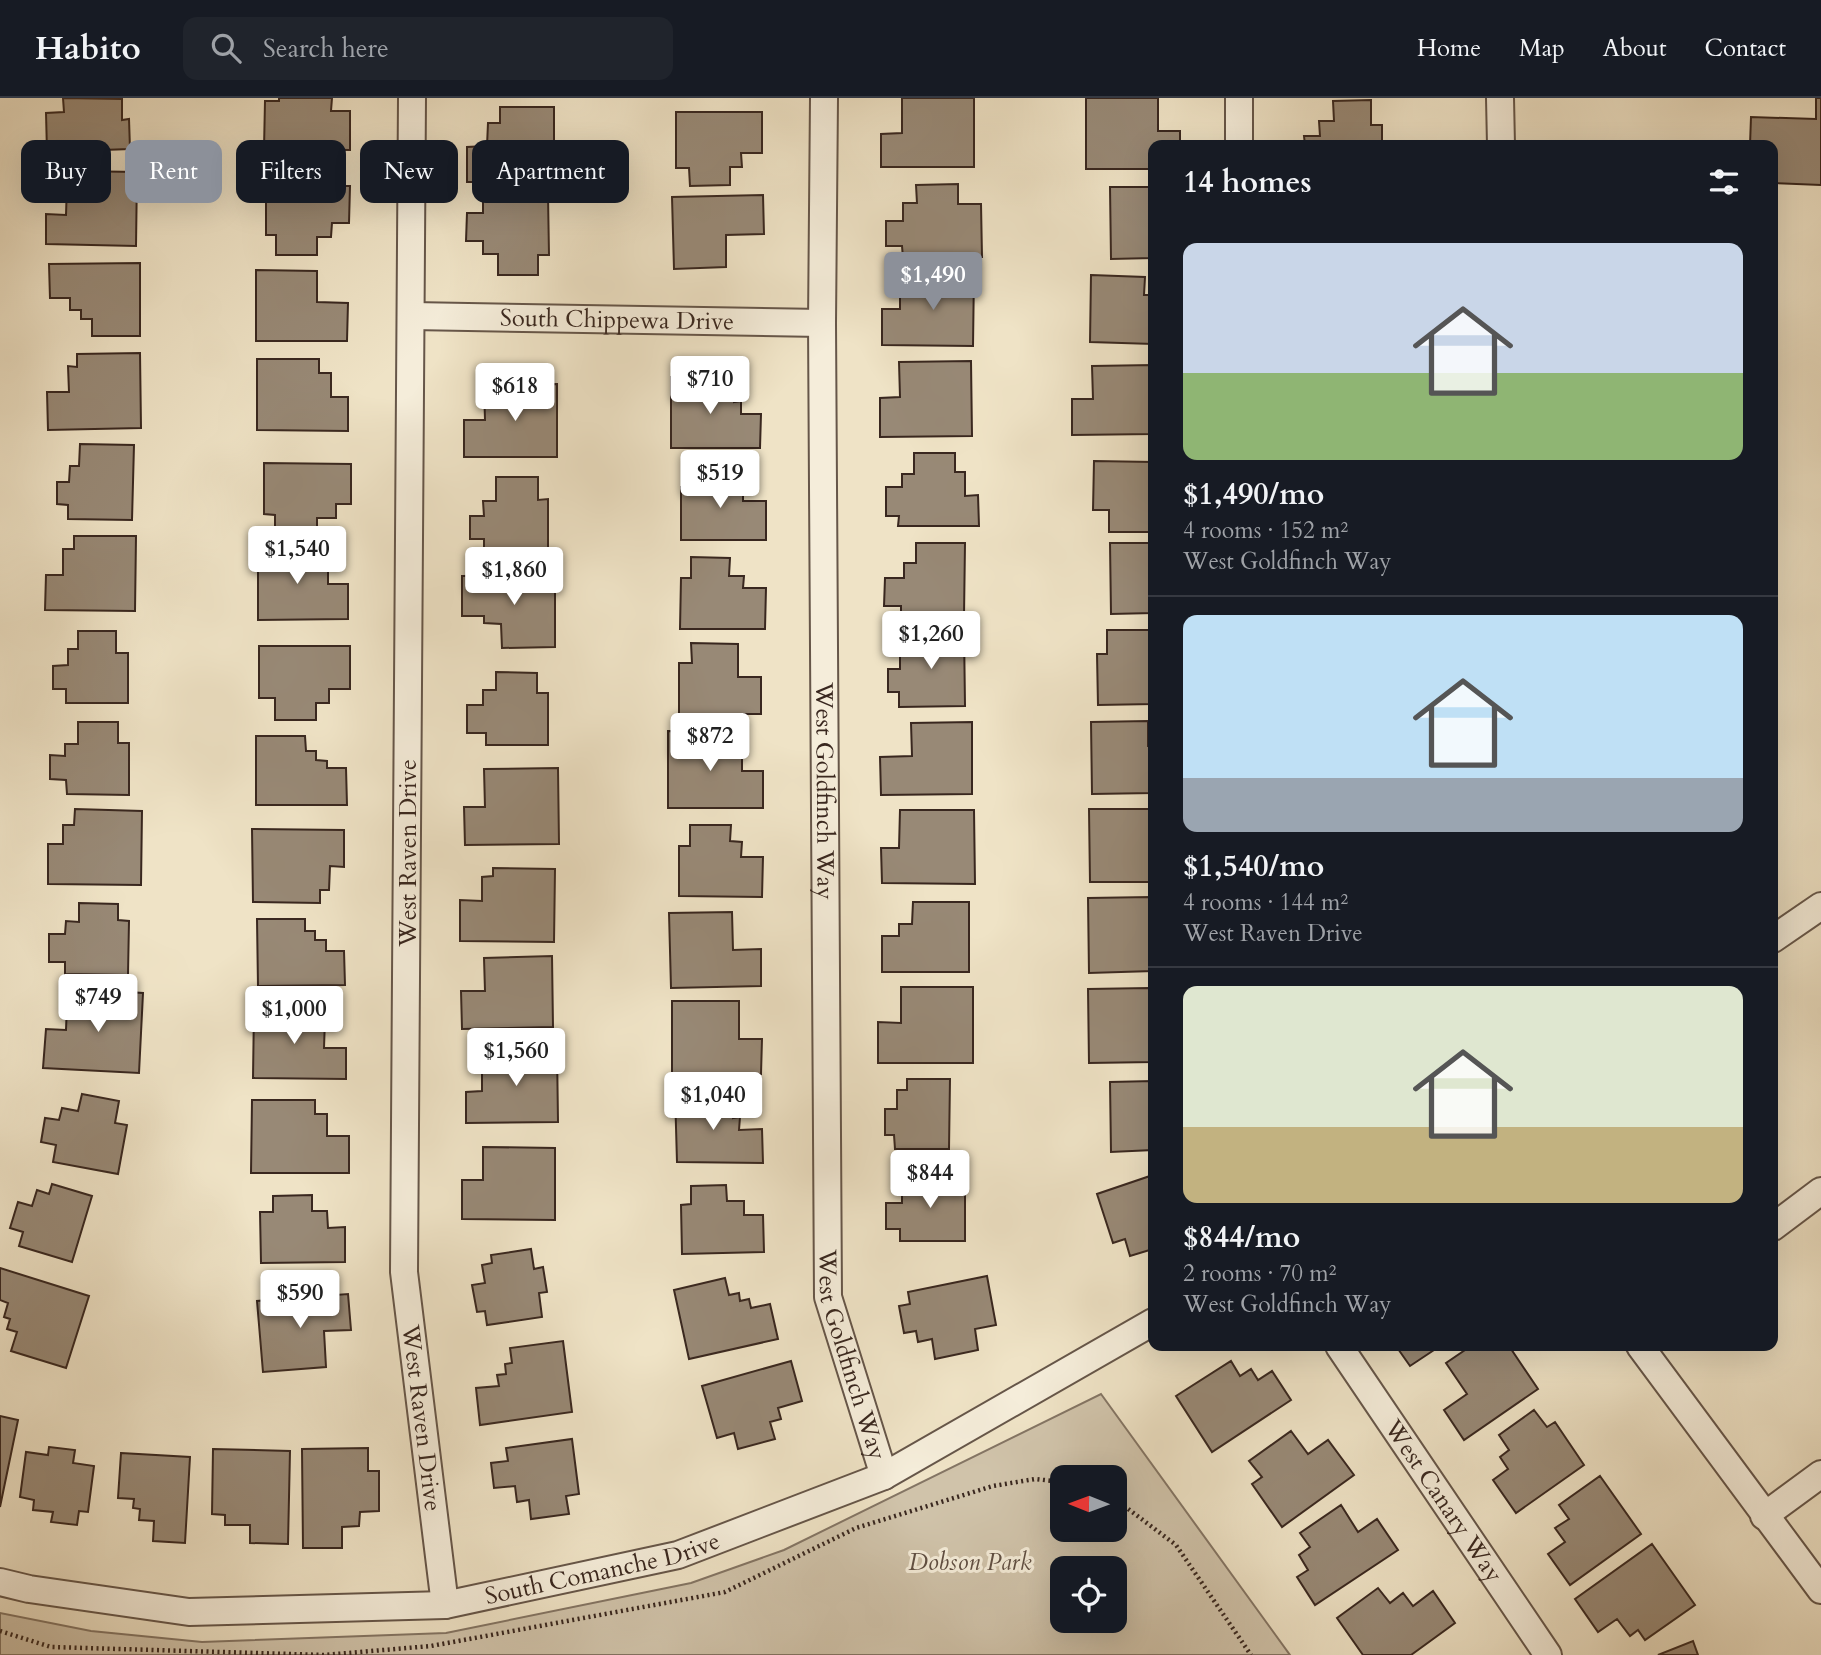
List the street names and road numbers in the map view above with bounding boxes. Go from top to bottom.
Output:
street label: South Chippewa Drive [500,302,734,338]
street label: West Goldfinch Way [807,681,842,900]
street label: West Raven Drive [392,759,425,948]
street label: West Goldfinch Way [811,1248,894,1464]
street label: West Raven Drive [393,1322,449,1513]
street label: West Canary Way [1376,1413,1510,1589]
street label: South Comanche Drive [482,1525,725,1613]

